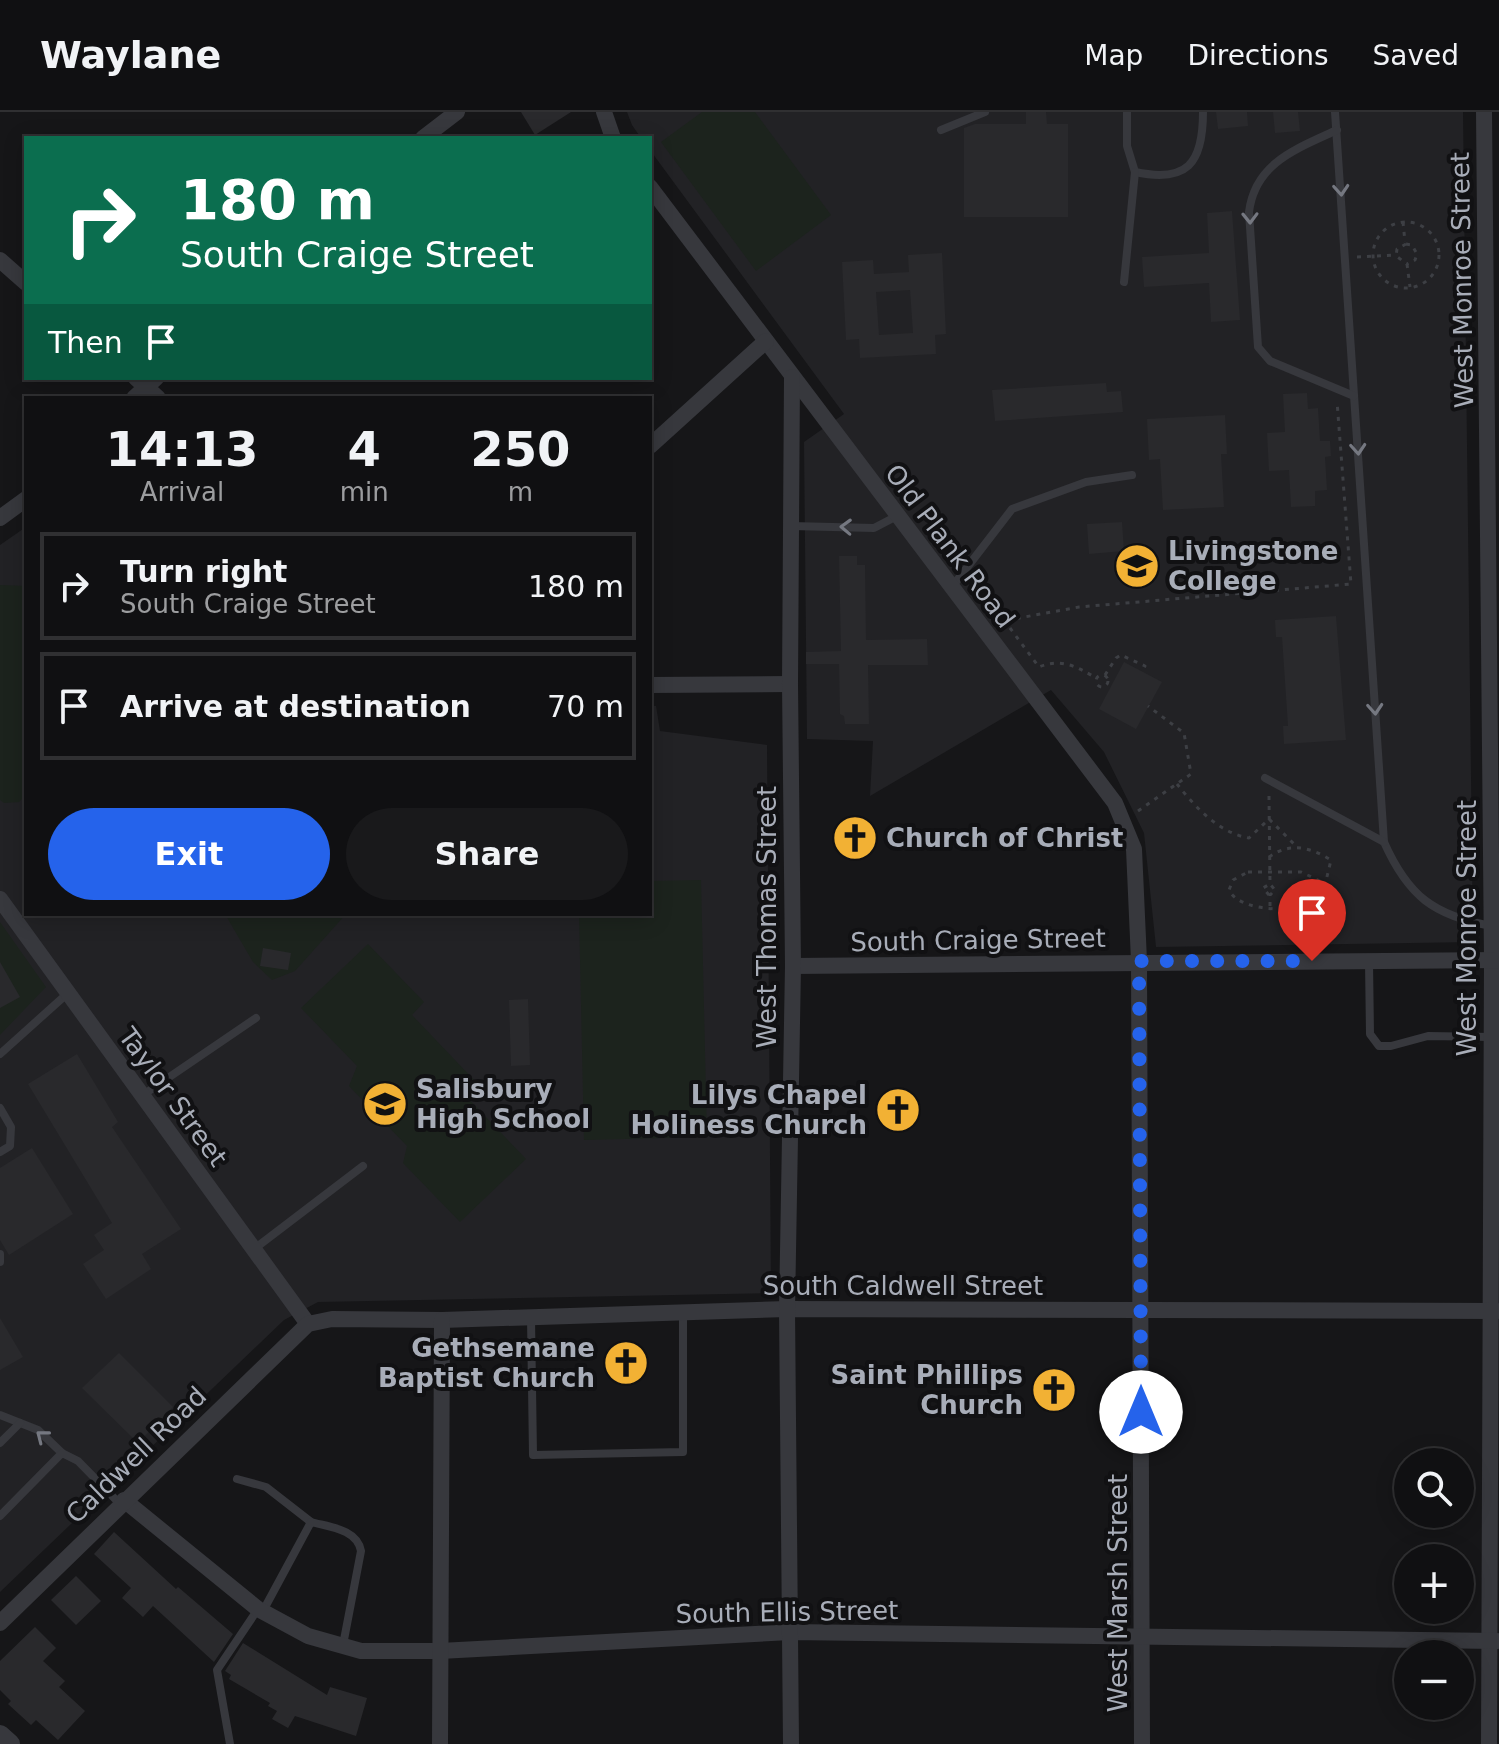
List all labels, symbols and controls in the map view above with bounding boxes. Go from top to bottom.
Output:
text: Waylane [40,33,221,77]
text: Map [1084,39,1143,72]
text: Directions [1187,39,1328,72]
text: Saved [1372,39,1459,72]
street label: West Monroe Street [1445,152,1479,408]
text: 180 m [180,167,375,232]
icon: right [48,168,152,272]
one-way arrow [1332,184,1349,197]
one-way arrow [1242,212,1259,224]
text: South Craige Street [180,234,534,275]
icon: arrive [139,320,183,364]
text: Then [48,325,123,360]
text: 14:13 [105,421,258,477]
text: 4 [348,421,381,477]
text: 250 [470,421,570,477]
one-way arrow [1349,443,1366,456]
street label: Old Plank Road [879,459,1021,633]
text: Arrival [140,477,224,507]
text: min [340,477,389,507]
text: m [508,477,533,507]
one-way arrow [839,519,852,536]
place label: Livingstone College [1168,536,1338,596]
school or university icon: Livingstone College [1113,542,1161,590]
text: Turn right [120,554,287,589]
icon: right [52,564,96,608]
text: 180 m [528,569,624,604]
text: South Craige Street [120,589,376,619]
icon: arrive [52,684,96,728]
text: Arrive at destination [120,689,471,724]
text: 70 m [547,689,624,724]
one-way arrow [1366,703,1383,716]
street label: West Thomas Street [752,786,782,1048]
street label: West Monroe Street [1452,800,1482,1056]
button: Exit [48,808,330,900]
button: Share [346,808,628,900]
church icon: Church of Christ [831,814,879,862]
place label: Church of Christ [886,823,1123,853]
pin [1278,879,1346,961]
icon: arrive [1290,891,1334,935]
street label: South Craige Street [850,923,1106,957]
street label: Taylor Street [112,1021,233,1172]
place label: Salisbury High School [416,1074,590,1134]
school or university icon: Salisbury High School [361,1080,409,1128]
place label: Lilys Chapel Holiness Church [631,1080,867,1140]
church icon: Lilys Chapel Holiness Church [874,1086,922,1134]
street label: South Caldwell Street [763,1271,1043,1301]
place label: Gethsemane Baptist Church [378,1333,595,1393]
church icon: Gethsemane Baptist Church [602,1339,650,1387]
place label: Saint Phillips Church [831,1360,1023,1420]
church icon: Saint Phillips Church [1030,1366,1078,1414]
position arrow [1099,1370,1183,1454]
street label: Caldwell Road [60,1381,212,1529]
one-way arrow [36,1431,51,1445]
map controls [1394,1448,1474,1720]
button: search [1394,1448,1474,1528]
street label: West Marsh Street [1103,1474,1133,1712]
button: + [1394,1544,1474,1624]
street label: South Ellis Street [675,1595,899,1629]
button: − [1394,1640,1474,1720]

